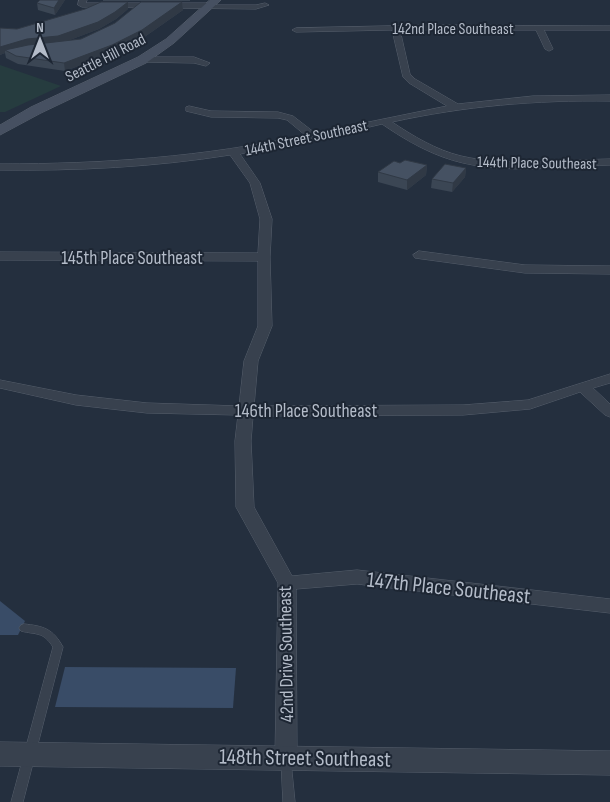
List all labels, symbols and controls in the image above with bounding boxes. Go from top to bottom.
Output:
north arrow [15,15,65,65]
text: N [36,19,44,36]
street label: 142nd Place Southeast [392,20,514,39]
street label: Seattle Hill Road [62,30,149,87]
street label: 144th Street Southeast [243,116,369,161]
street label: 144th Place Southeast [477,153,597,174]
street label: 145th Place Southeast [61,247,203,270]
street label: 146th Place Southeast [235,400,377,423]
street label: 147th Place Southeast [366,566,532,611]
street label: 42nd Drive Southeast [274,585,299,722]
street label: 148th Street Southeast [219,744,391,774]

